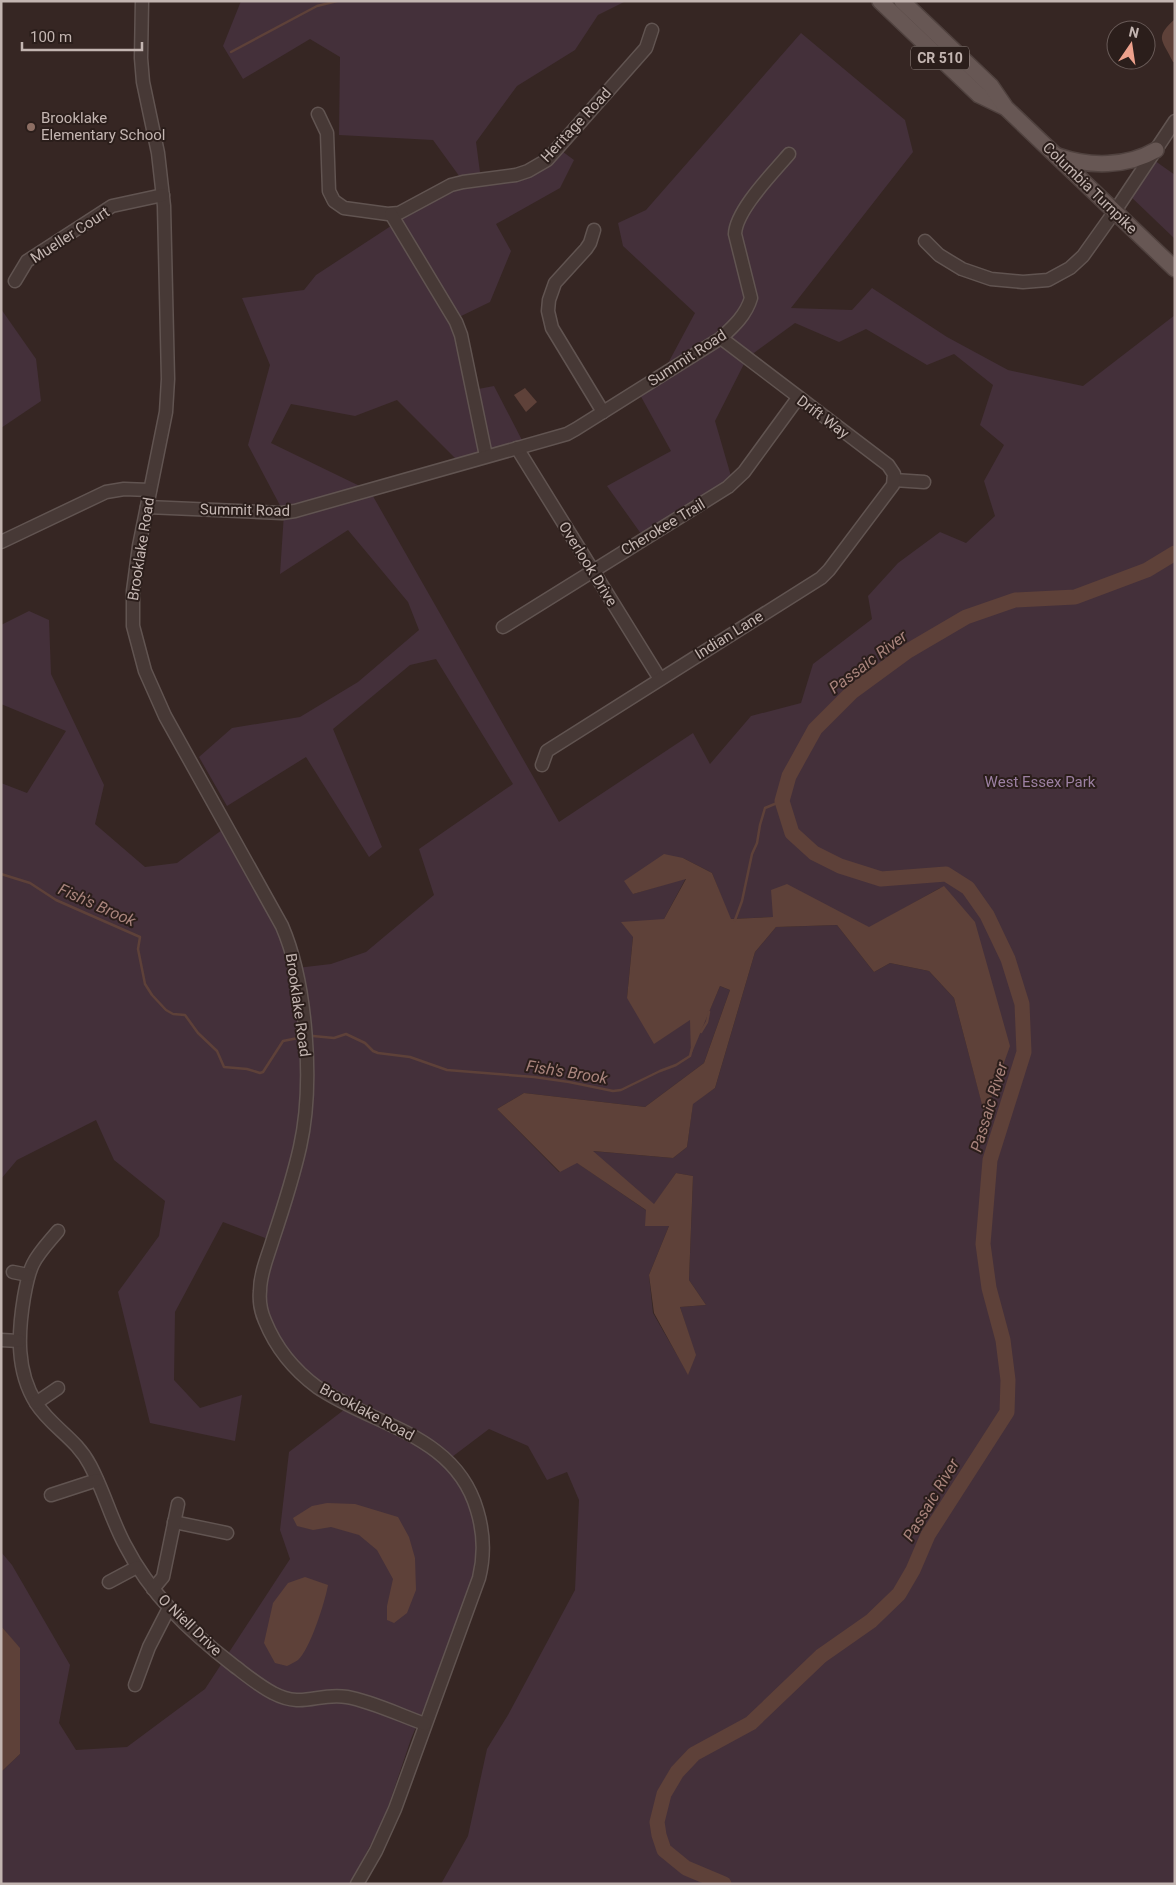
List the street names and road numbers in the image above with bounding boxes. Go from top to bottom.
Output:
road number: CR 510 [911,46,969,70]
street label: Heritage Road [537,84,615,166]
street label: Columbia Turnpike [1039,138,1141,238]
street label: Mueller Court [27,203,113,267]
street label: Summit Road [644,326,730,390]
street label: Drift Way [793,392,853,442]
street label: Cherokee Trail [618,495,708,559]
street label: Brooklake Road [124,496,158,602]
street label: Summit Road [200,500,290,520]
street label: Overlook Drive [555,518,621,610]
street label: Indian Lane [692,607,767,663]
street label: Brooklake Road [282,952,314,1058]
street label: Brooklake Road [317,1380,417,1444]
street label: O Niell Drive [155,1590,225,1660]

